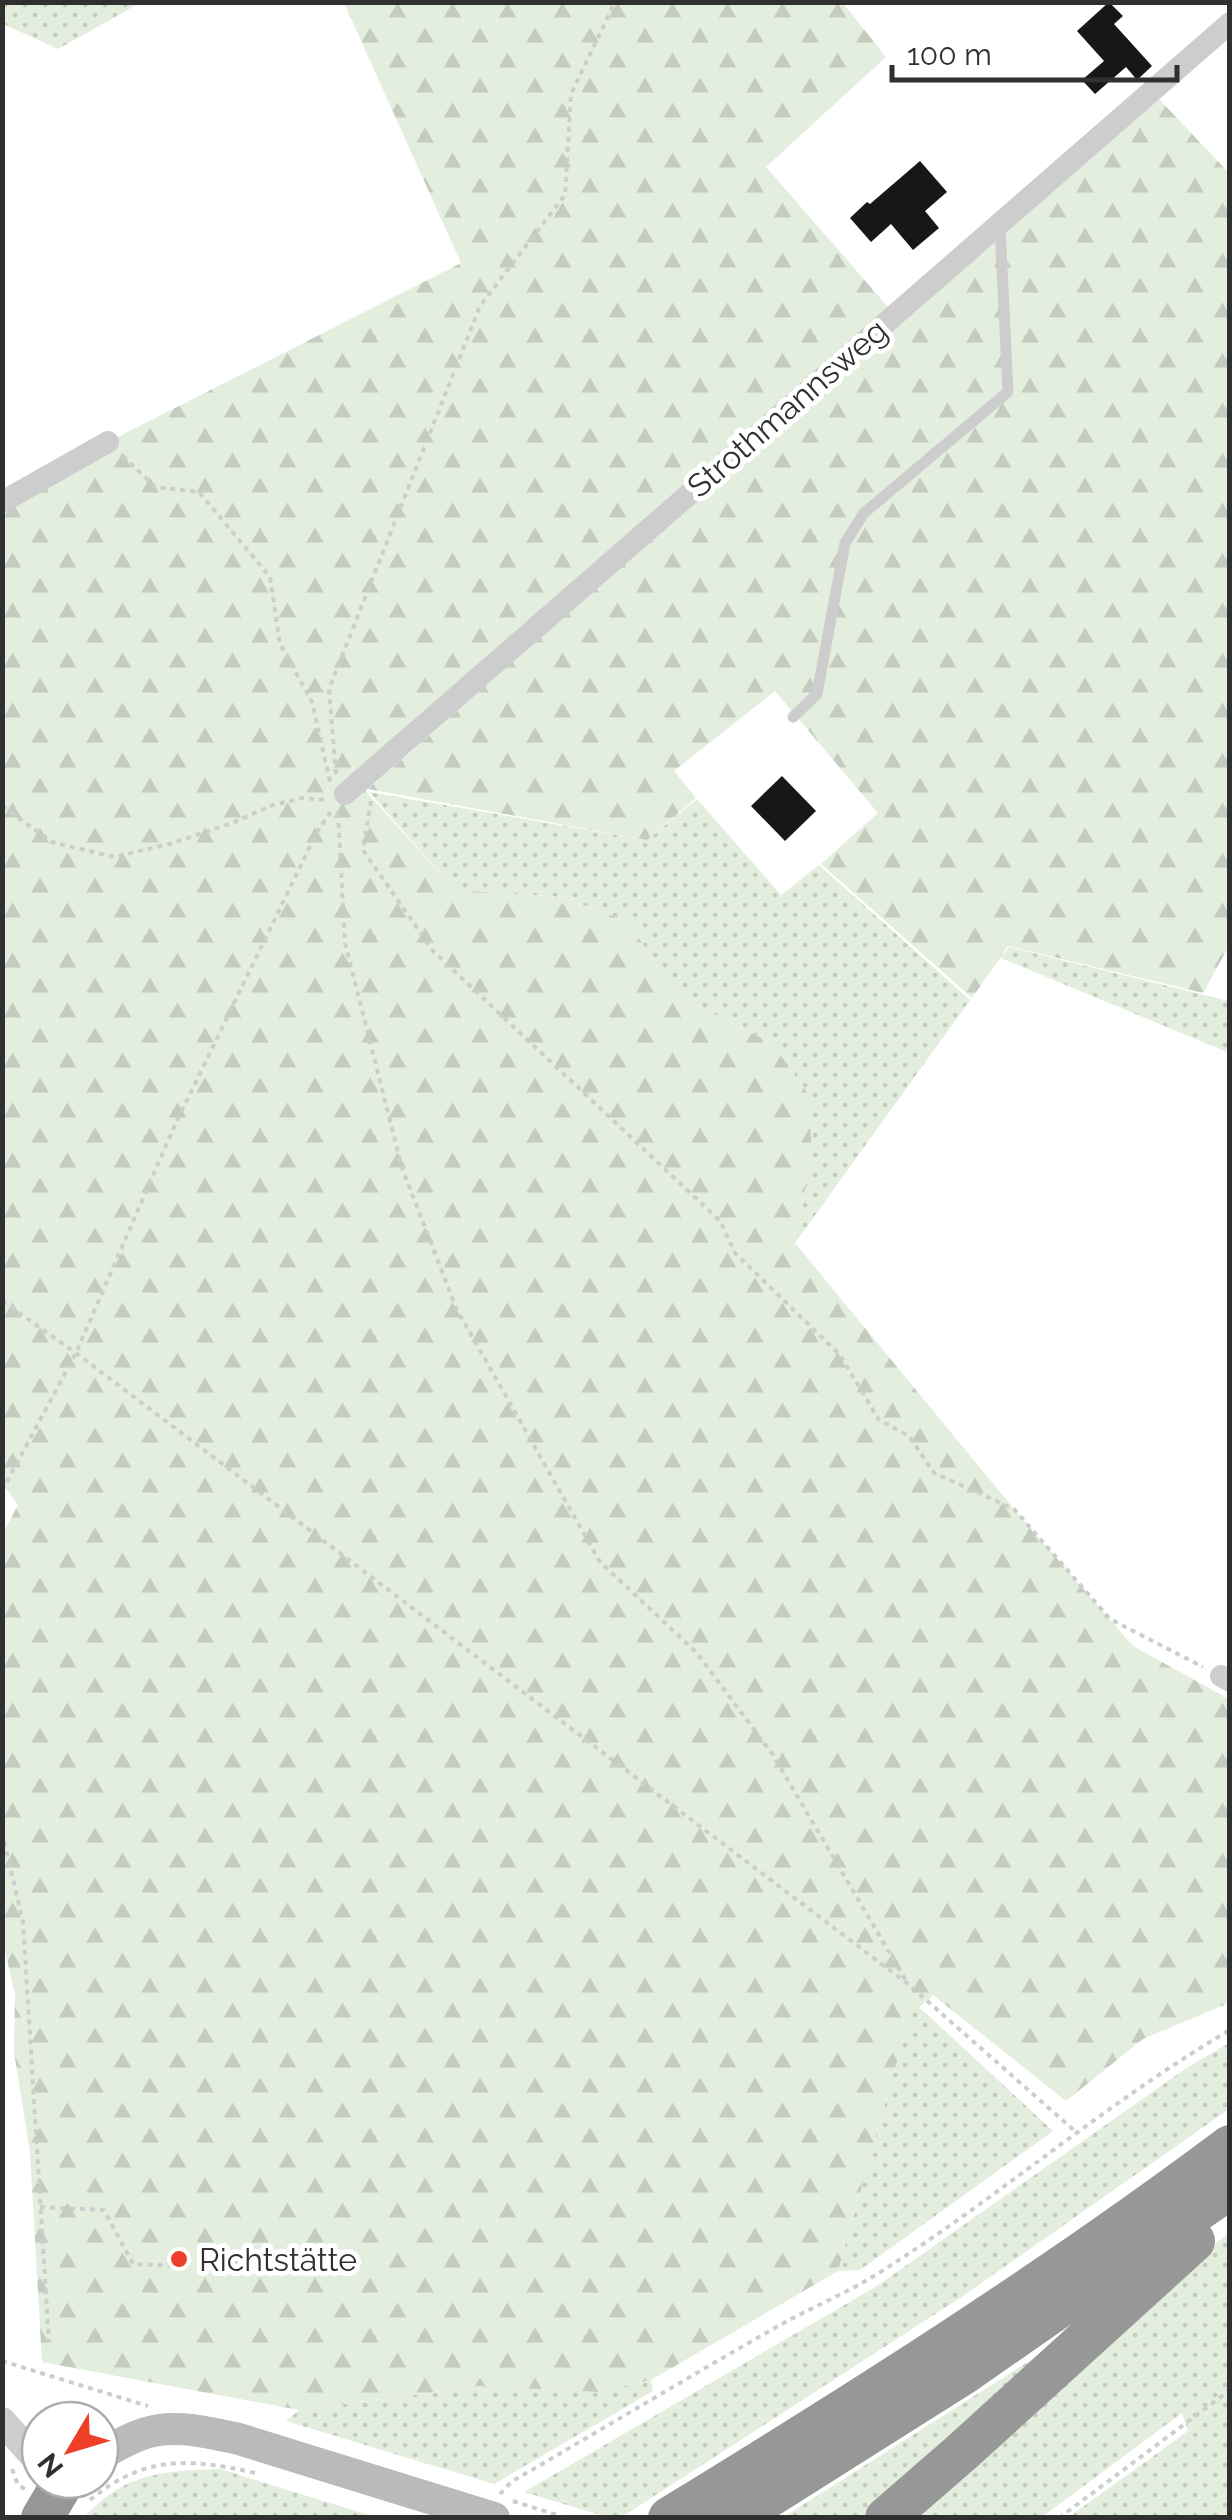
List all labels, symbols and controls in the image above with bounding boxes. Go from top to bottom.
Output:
scale bar [892,20,1177,82]
text: 100 m [907,37,992,72]
street label: Strothmannsweg [680,311,894,505]
place label: Richtstätte [199,2241,357,2278]
marker: Richtstätte [168,2248,190,2270]
north arrow [20,2400,120,2500]
text: N [31,2447,70,2484]

